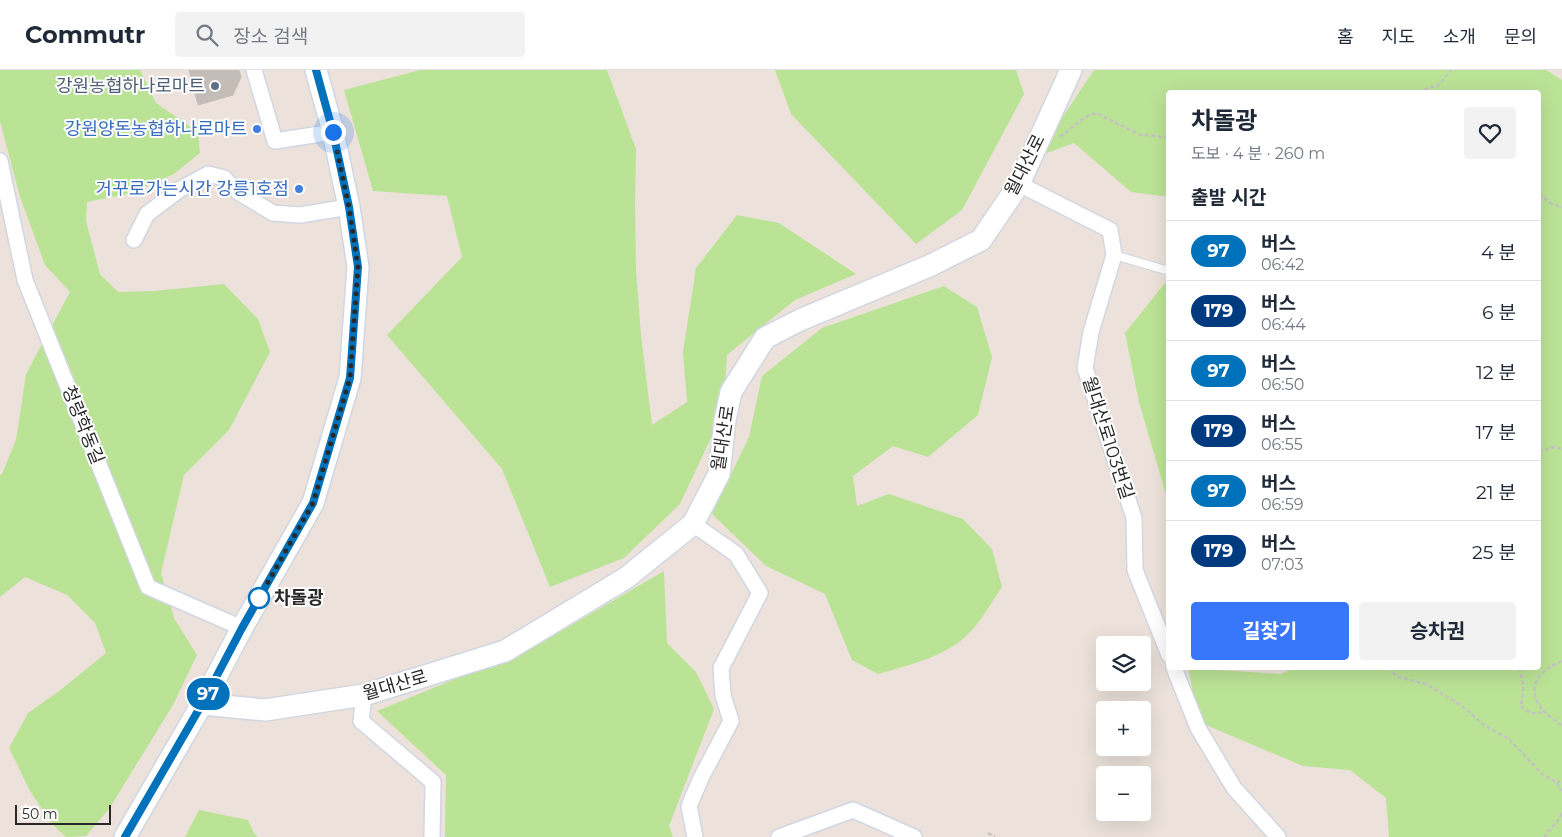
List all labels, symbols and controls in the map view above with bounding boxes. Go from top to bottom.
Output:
search box [175,12,525,57]
text: Commutr [25,20,145,49]
icon: search [193,21,221,49]
text: 장소 검색 [233,25,308,48]
text: 홈 [1337,26,1354,48]
text: 지도 [1382,26,1415,48]
text: 소개 [1443,26,1476,48]
text: 문의 [1504,26,1537,48]
place label: 강원농협하나로마트 [56,75,205,97]
marker: 강원농협하나로마트 [209,80,221,92]
text: 차돌광 [1191,106,1257,135]
button: heart [1464,107,1516,159]
place label: 강원양돈농협하나로마트 [65,118,247,140]
your location [321,120,346,145]
marker: 강원양돈농협하나로마트 [251,123,263,135]
street label: 월대산로 [1000,130,1050,200]
text: 도보 · 4 분 · 260 m [1191,144,1325,163]
place label: 거꾸로가는시간 강릉1호점 [96,178,289,200]
marker: 거꾸로가는시간 강릉1호점 [293,183,305,195]
text: 출발 시간 [1191,186,1266,209]
text: 버스 [1261,232,1296,255]
text: 97 [1207,240,1230,262]
text: 4 분 [1481,241,1516,264]
text: 06:42 [1261,255,1304,274]
text: 버스 [1261,292,1296,315]
text: 179 [1204,300,1233,322]
text: 6 분 [1482,301,1516,324]
text: 06:44 [1261,315,1306,334]
text: 버스 [1261,352,1296,375]
text: 97 [1207,360,1230,382]
text: 12 분 [1476,361,1516,384]
street label: 월대산로103번길 [1078,374,1138,502]
text: 06:50 [1261,375,1304,394]
street label: 청량학동길 [57,382,109,468]
street label: 월대산로 [707,404,739,472]
text: 버스 [1261,412,1296,435]
text: 179 [1204,420,1233,442]
text: 17 분 [1475,421,1516,444]
text: 06:55 [1261,435,1303,454]
text: 버스 [1261,472,1296,495]
text: 97 [1207,480,1230,502]
text: 21 분 [1476,481,1516,504]
text: 06:59 [1261,495,1304,514]
text: 버스 [1261,532,1296,555]
text: 179 [1204,540,1233,562]
text: 25 분 [1472,541,1516,564]
text: 07:03 [1261,555,1303,574]
marker: 차돌광 [248,587,270,609]
place label: 차돌광 [274,587,324,609]
button: 길찾기 [1191,602,1349,660]
button: 승차권 [1359,602,1516,660]
map controls [1096,636,1151,821]
button: layers [1096,636,1151,691]
street label: 월대산로 [360,665,430,705]
line badge: 97 [186,678,230,710]
text: 97 [197,683,219,705]
button: + [1096,701,1151,756]
button: − [1096,766,1151,821]
scale bar [15,802,111,825]
text: 50 m [22,805,58,823]

